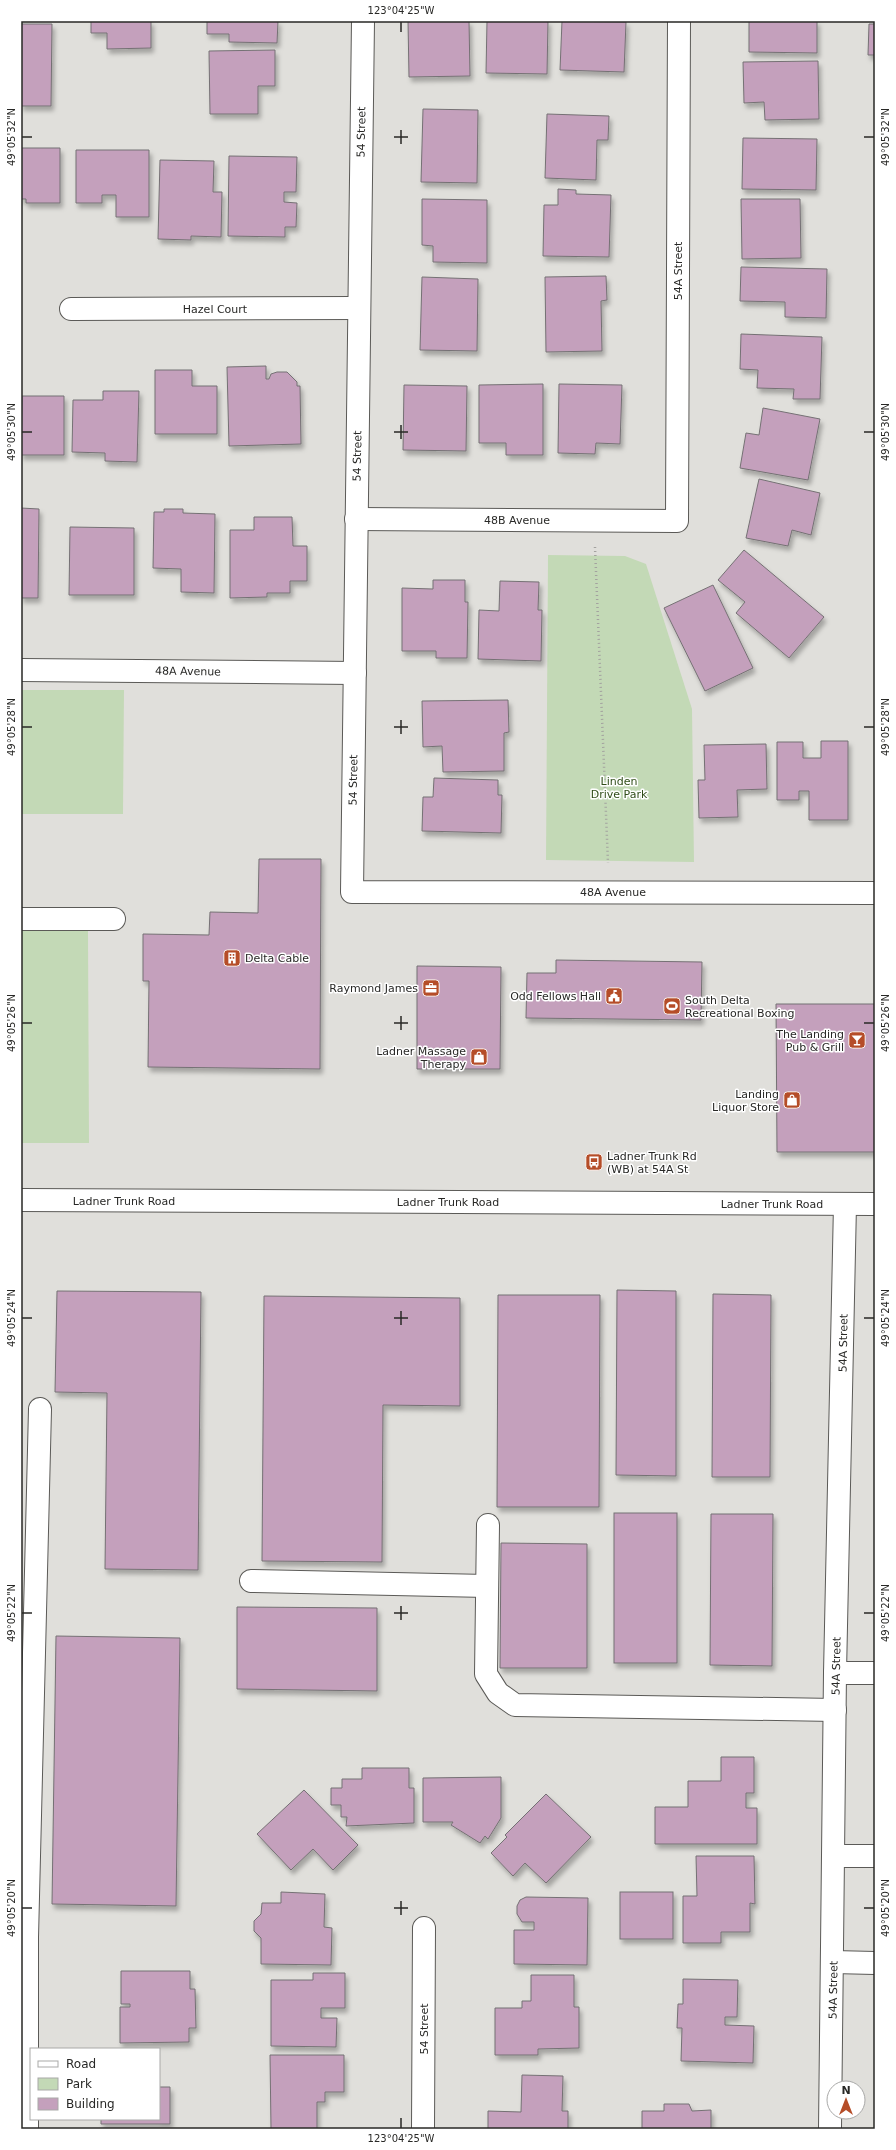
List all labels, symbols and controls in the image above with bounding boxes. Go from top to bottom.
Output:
text: 123°04'25"W [368,5,434,16]
street label: 54 Street [355,106,368,158]
text: 49°05'32"N [6,108,17,166]
text: 49°05'32"N [880,108,891,166]
street label: 54A Street [672,241,685,300]
street label: Hazel Court [183,303,248,316]
text: 49°05'30"N [6,403,17,461]
text: 49°05'30"N [880,403,891,461]
street label: 54 Street [351,430,364,482]
street label: 48B Avenue [484,514,550,527]
street label: 48A Avenue [155,664,221,679]
text: 49°05'28"N [6,698,17,756]
text: 49°05'28"N [880,698,891,756]
street label: 54 Street [347,754,360,806]
park label: Linden Drive Park [591,775,648,801]
street label: 48A Avenue [580,886,646,899]
building icon: Delta Cable [222,948,242,968]
place label: Delta Cable [245,952,309,965]
office icon: Raymond James [421,978,441,998]
place label: Raymond James [329,982,418,995]
public building icon: Odd Fellows Hall [604,986,624,1006]
place label: Odd Fellows Hall [510,990,601,1003]
text: 49°05'26"N [6,994,17,1052]
place label: South Delta Recreational Boxing [685,994,795,1020]
text: 49°05'26"N [880,994,891,1052]
sports icon: South Delta Recreational Boxing [662,996,682,1016]
place label: The Landing Pub & Grill [775,1028,844,1054]
bar icon: The Landing Pub & Grill [847,1030,867,1050]
place label: Ladner Massage Therapy [376,1045,466,1071]
shop icon: Ladner Massage Therapy [469,1047,489,1067]
place label: Landing Liquor Store [712,1088,779,1114]
shop icon: Landing Liquor Store [782,1090,802,1110]
place label: Ladner Trunk Rd (WB) at 54A St [607,1150,697,1176]
bus stop icon: Ladner Trunk Rd (WB) at 54A St [584,1152,604,1172]
street label: Ladner Trunk Road [73,1195,175,1208]
street label: Ladner Trunk Road [397,1196,499,1209]
street label: Ladner Trunk Road [721,1198,823,1211]
text: 49°05'24"N [6,1289,17,1347]
text: 49°05'24"N [880,1289,891,1347]
street label: 54A Street [836,1313,851,1372]
text: 49°05'22"N [6,1584,17,1642]
text: 49°05'22"N [880,1584,891,1642]
street label: 54A Street [829,1636,844,1695]
text: 49°05'20"N [6,1879,17,1937]
text: 49°05'20"N [880,1879,891,1937]
street label: 54A Street [826,1960,841,2019]
street label: 54 Street [418,2003,431,2054]
legend [30,2048,160,2120]
text: Road [66,2057,96,2071]
text: Park [66,2077,92,2091]
north arrow [826,2080,866,2120]
text: N [841,2084,851,2097]
text: Building [66,2097,115,2111]
text: 123°04'25"W [368,2133,434,2144]

